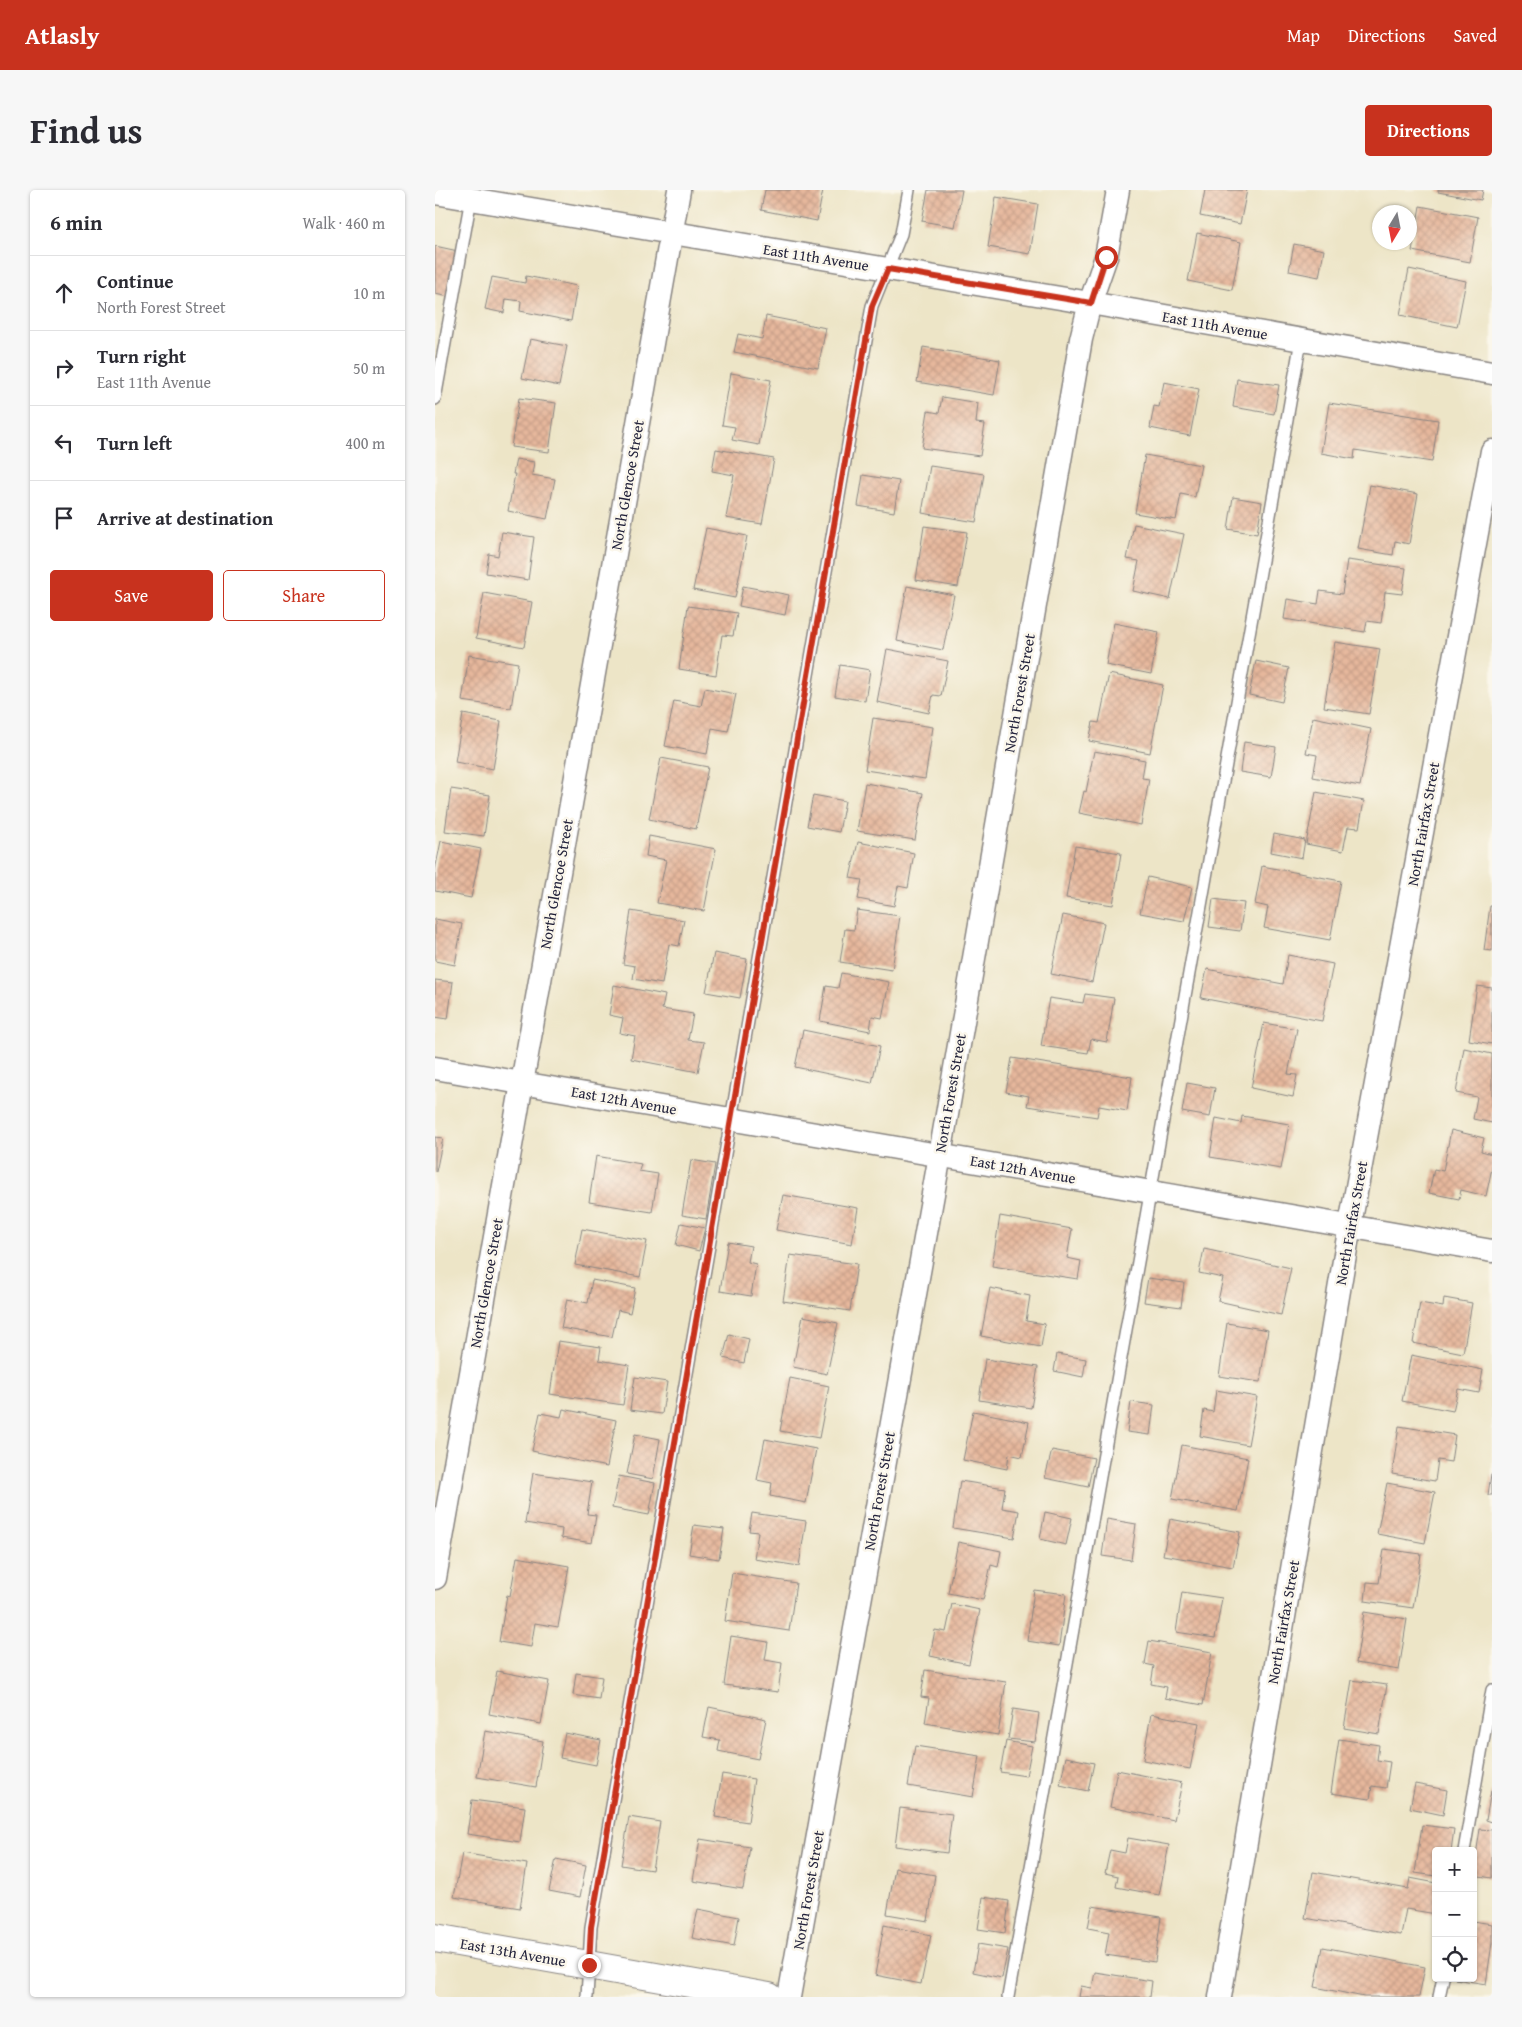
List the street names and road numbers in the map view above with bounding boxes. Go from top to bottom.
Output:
street label: East 11th Avenue [762,238,870,276]
street label: East 11th Avenue [1161,305,1269,345]
street label: North Glencoe Street [605,418,649,552]
street label: North Forest Street [998,631,1040,754]
street label: North Fairfax Street [1402,760,1444,888]
street label: North Glencoe Street [534,817,578,951]
street label: North Forest Street [929,1031,971,1154]
street label: East 12th Avenue [570,1080,678,1120]
street label: East 12th Avenue [969,1149,1077,1189]
street label: North Fairfax Street [1330,1159,1372,1287]
street label: North Glencoe Street [464,1216,508,1350]
street label: North Forest Street [858,1429,900,1552]
street label: North Fairfax Street [1262,1558,1304,1686]
street label: North Forest Street [787,1828,829,1951]
street label: East 13th Avenue [459,1932,567,1972]

